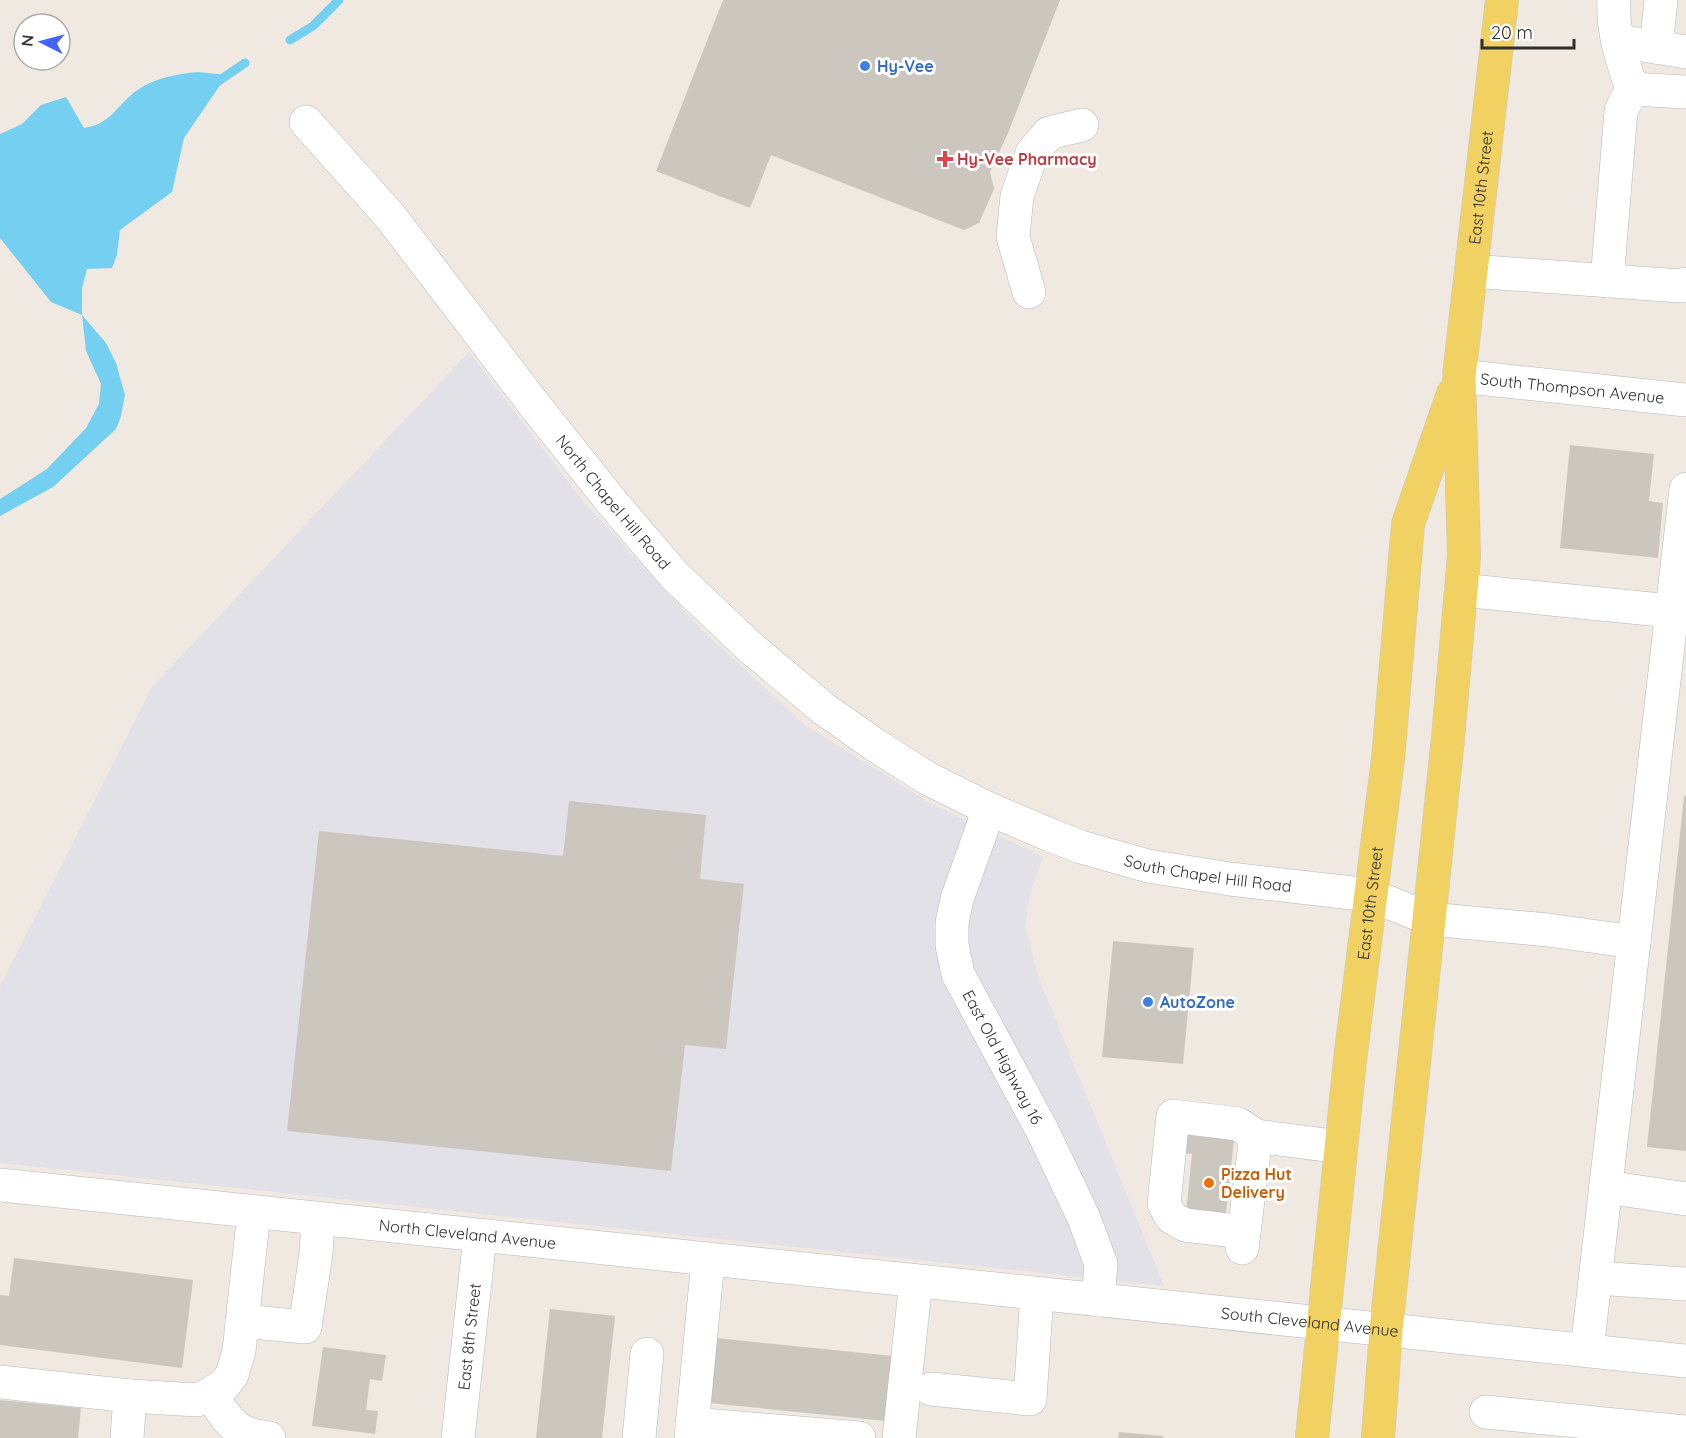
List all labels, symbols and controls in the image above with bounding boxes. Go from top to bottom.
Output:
north arrow [12,12,72,72]
scale bar [1482,12,1574,50]
text: 20 m [1491,21,1533,44]
text: N [17,34,38,47]
place label: Hy-Vee [877,56,934,76]
marker: Hy-Vee [858,59,872,73]
street label: East 10th Street [1464,130,1497,245]
place label: Hy-Vee Pharmacy [957,149,1097,169]
marker: Hy-Vee Pharmacy [938,152,952,166]
street label: South Thompson Avenue [1479,368,1665,408]
street label: North Chapel Hill Road [552,431,675,573]
street label: East 10th Street [1353,845,1387,961]
street label: South Chapel Hill Road [1122,850,1293,896]
street label: East Old Highway 16 [958,986,1047,1128]
place label: AutoZone [1160,992,1235,1012]
marker: AutoZone [1141,995,1155,1009]
place label: Pizza Hut Delivery [1221,1164,1292,1202]
marker: Pizza Hut Delivery [1202,1176,1216,1190]
street label: North Cleveland Avenue [378,1215,557,1253]
street label: East 8th Street [453,1282,485,1391]
street label: South Cleveland Avenue [1220,1303,1400,1341]

